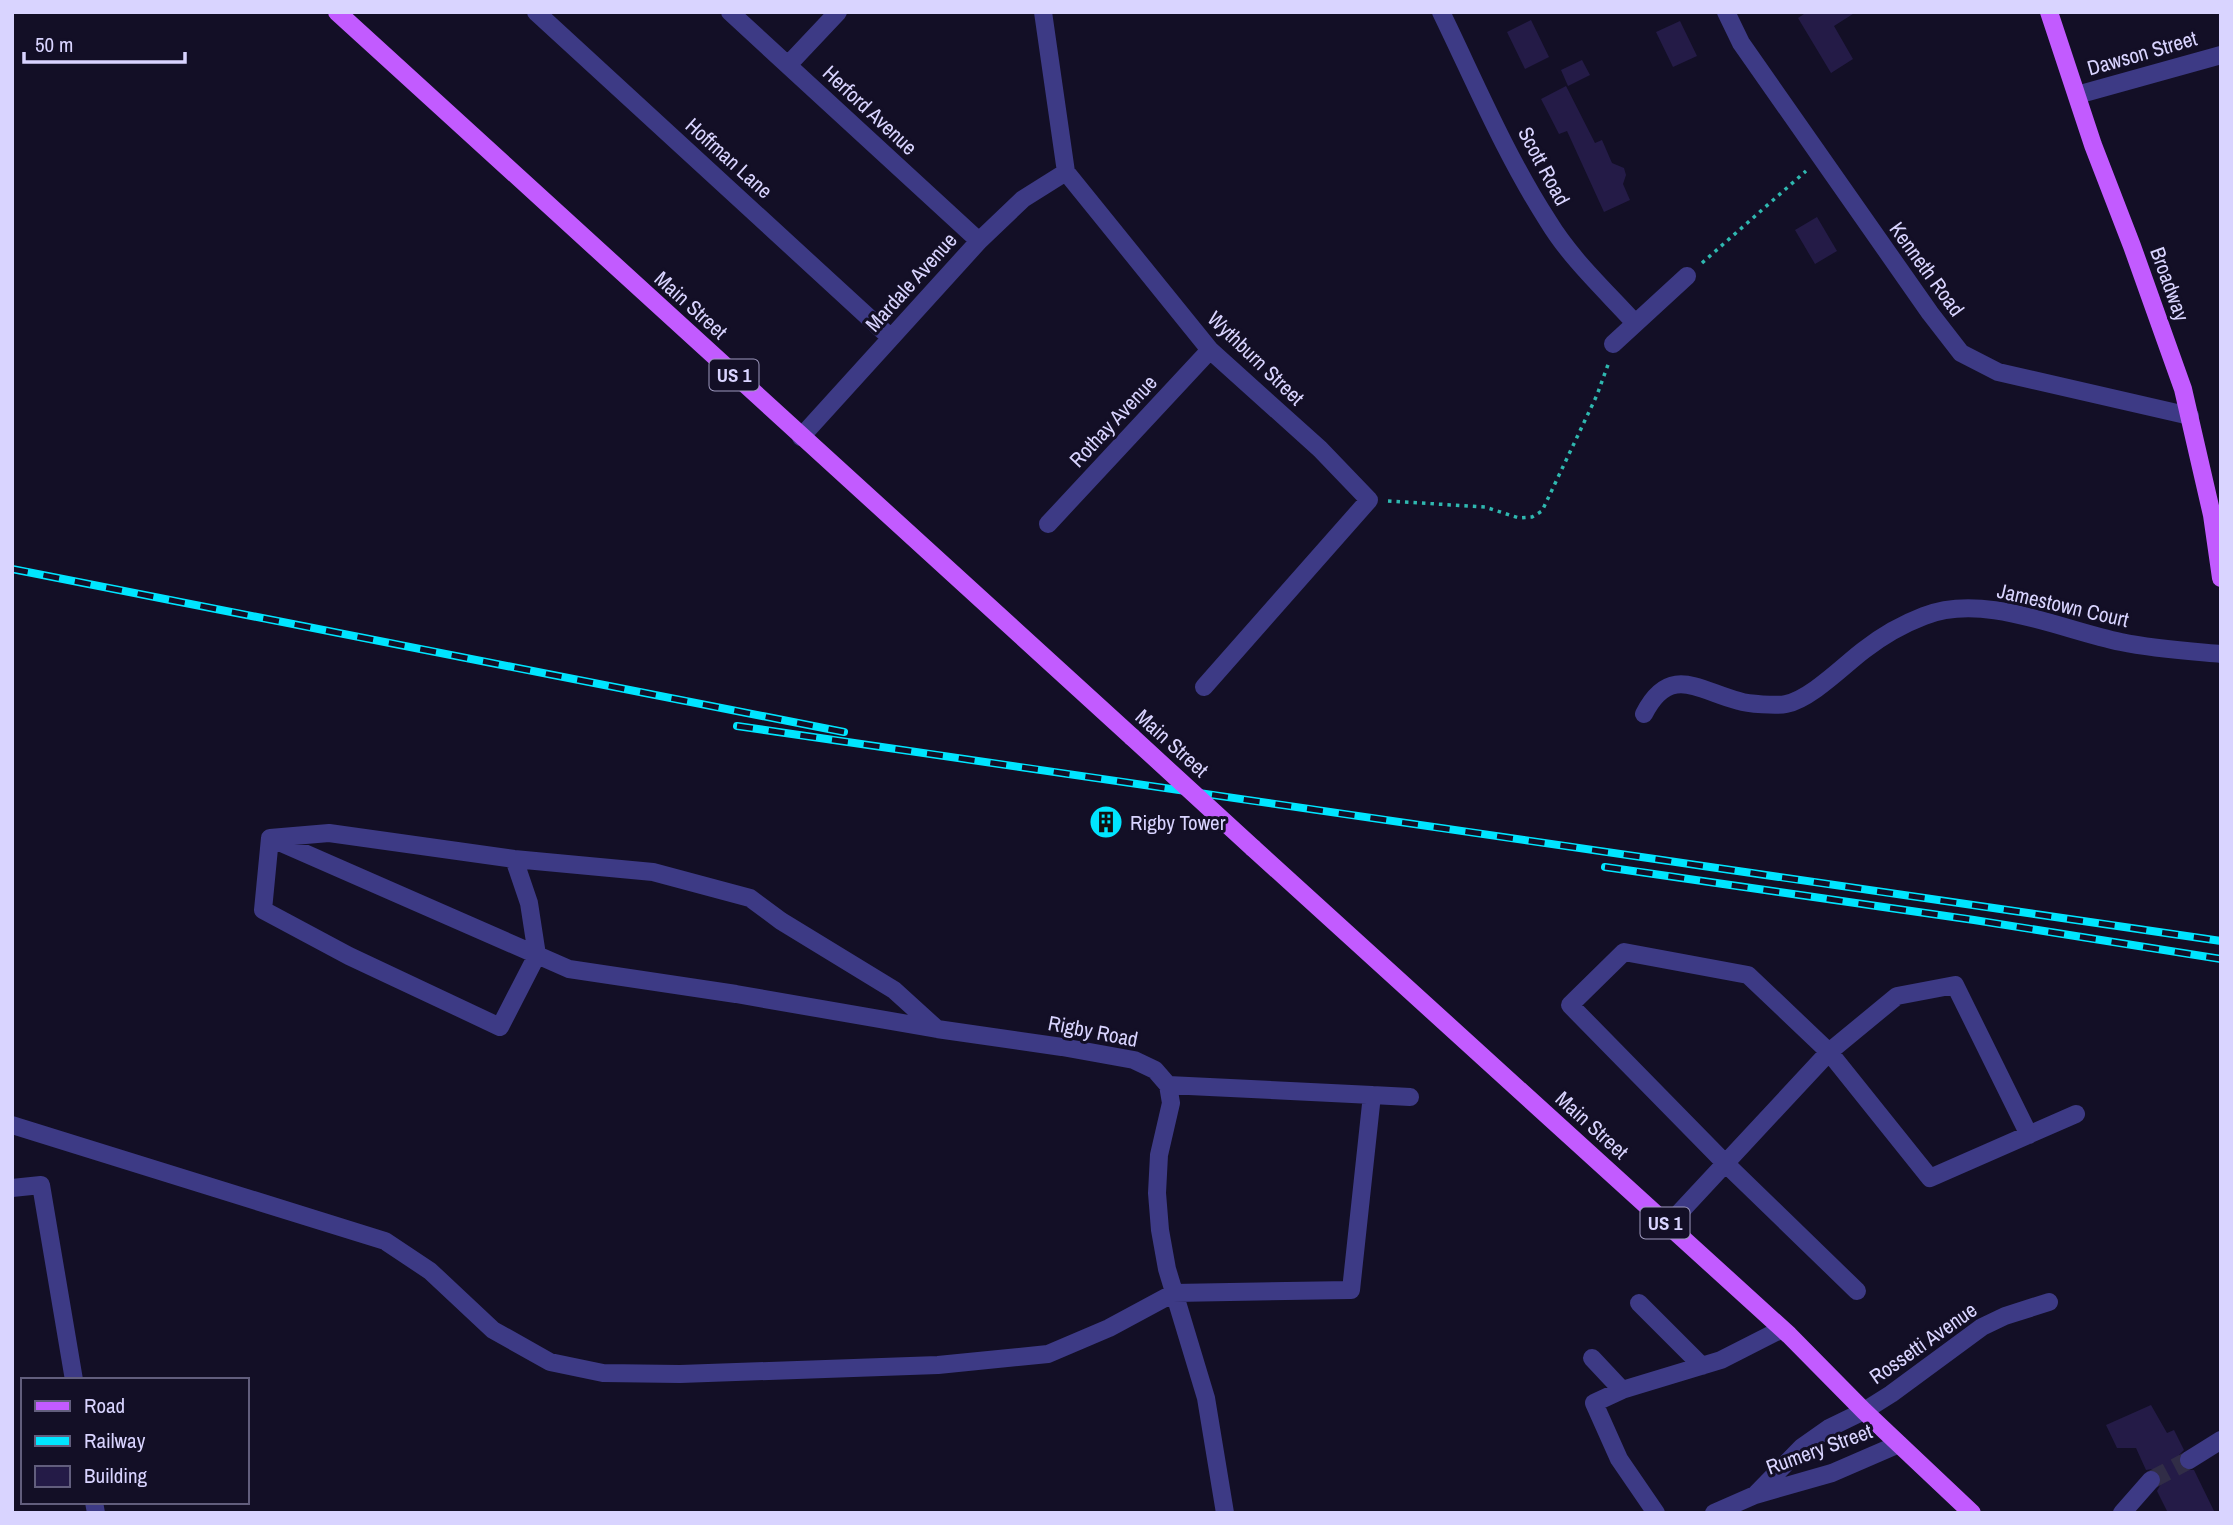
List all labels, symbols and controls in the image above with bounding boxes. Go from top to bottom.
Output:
scale bar [24,21,186,65]
street label: Dawson Street [2084,23,2200,83]
text: 50 m [35,30,73,59]
street label: Herford Avenue [816,59,924,161]
street label: Hoffman Lane [679,111,779,205]
street label: Scott Road [1511,122,1577,210]
street label: Kenneth Road [1883,216,1971,322]
street label: Mardale Avenue [859,226,963,338]
street label: Broadway [2143,243,2197,325]
street label: Main Street [648,264,734,346]
street label: Wythburn Street [1201,304,1311,412]
road number: US 1 [710,360,758,390]
street label: Rothay Avenue [1063,369,1163,473]
street label: Jamestown Court [1994,576,2132,634]
street label: Main Street [1129,702,1215,784]
building icon: Rigby Tower [1087,803,1125,841]
place label: Rigby Tower [1130,808,1226,837]
street label: Rigby Road [1046,1008,1140,1054]
street label: Main Street [1549,1084,1635,1166]
road number: US 1 [1640,1208,1690,1238]
street label: Rossetti Avenue [1863,1295,1983,1391]
legend [21,1378,248,1504]
text: Road [84,1391,125,1420]
street label: Rumery Street [1762,1416,1876,1482]
text: Railway [84,1426,146,1455]
text: Building [84,1461,148,1490]

